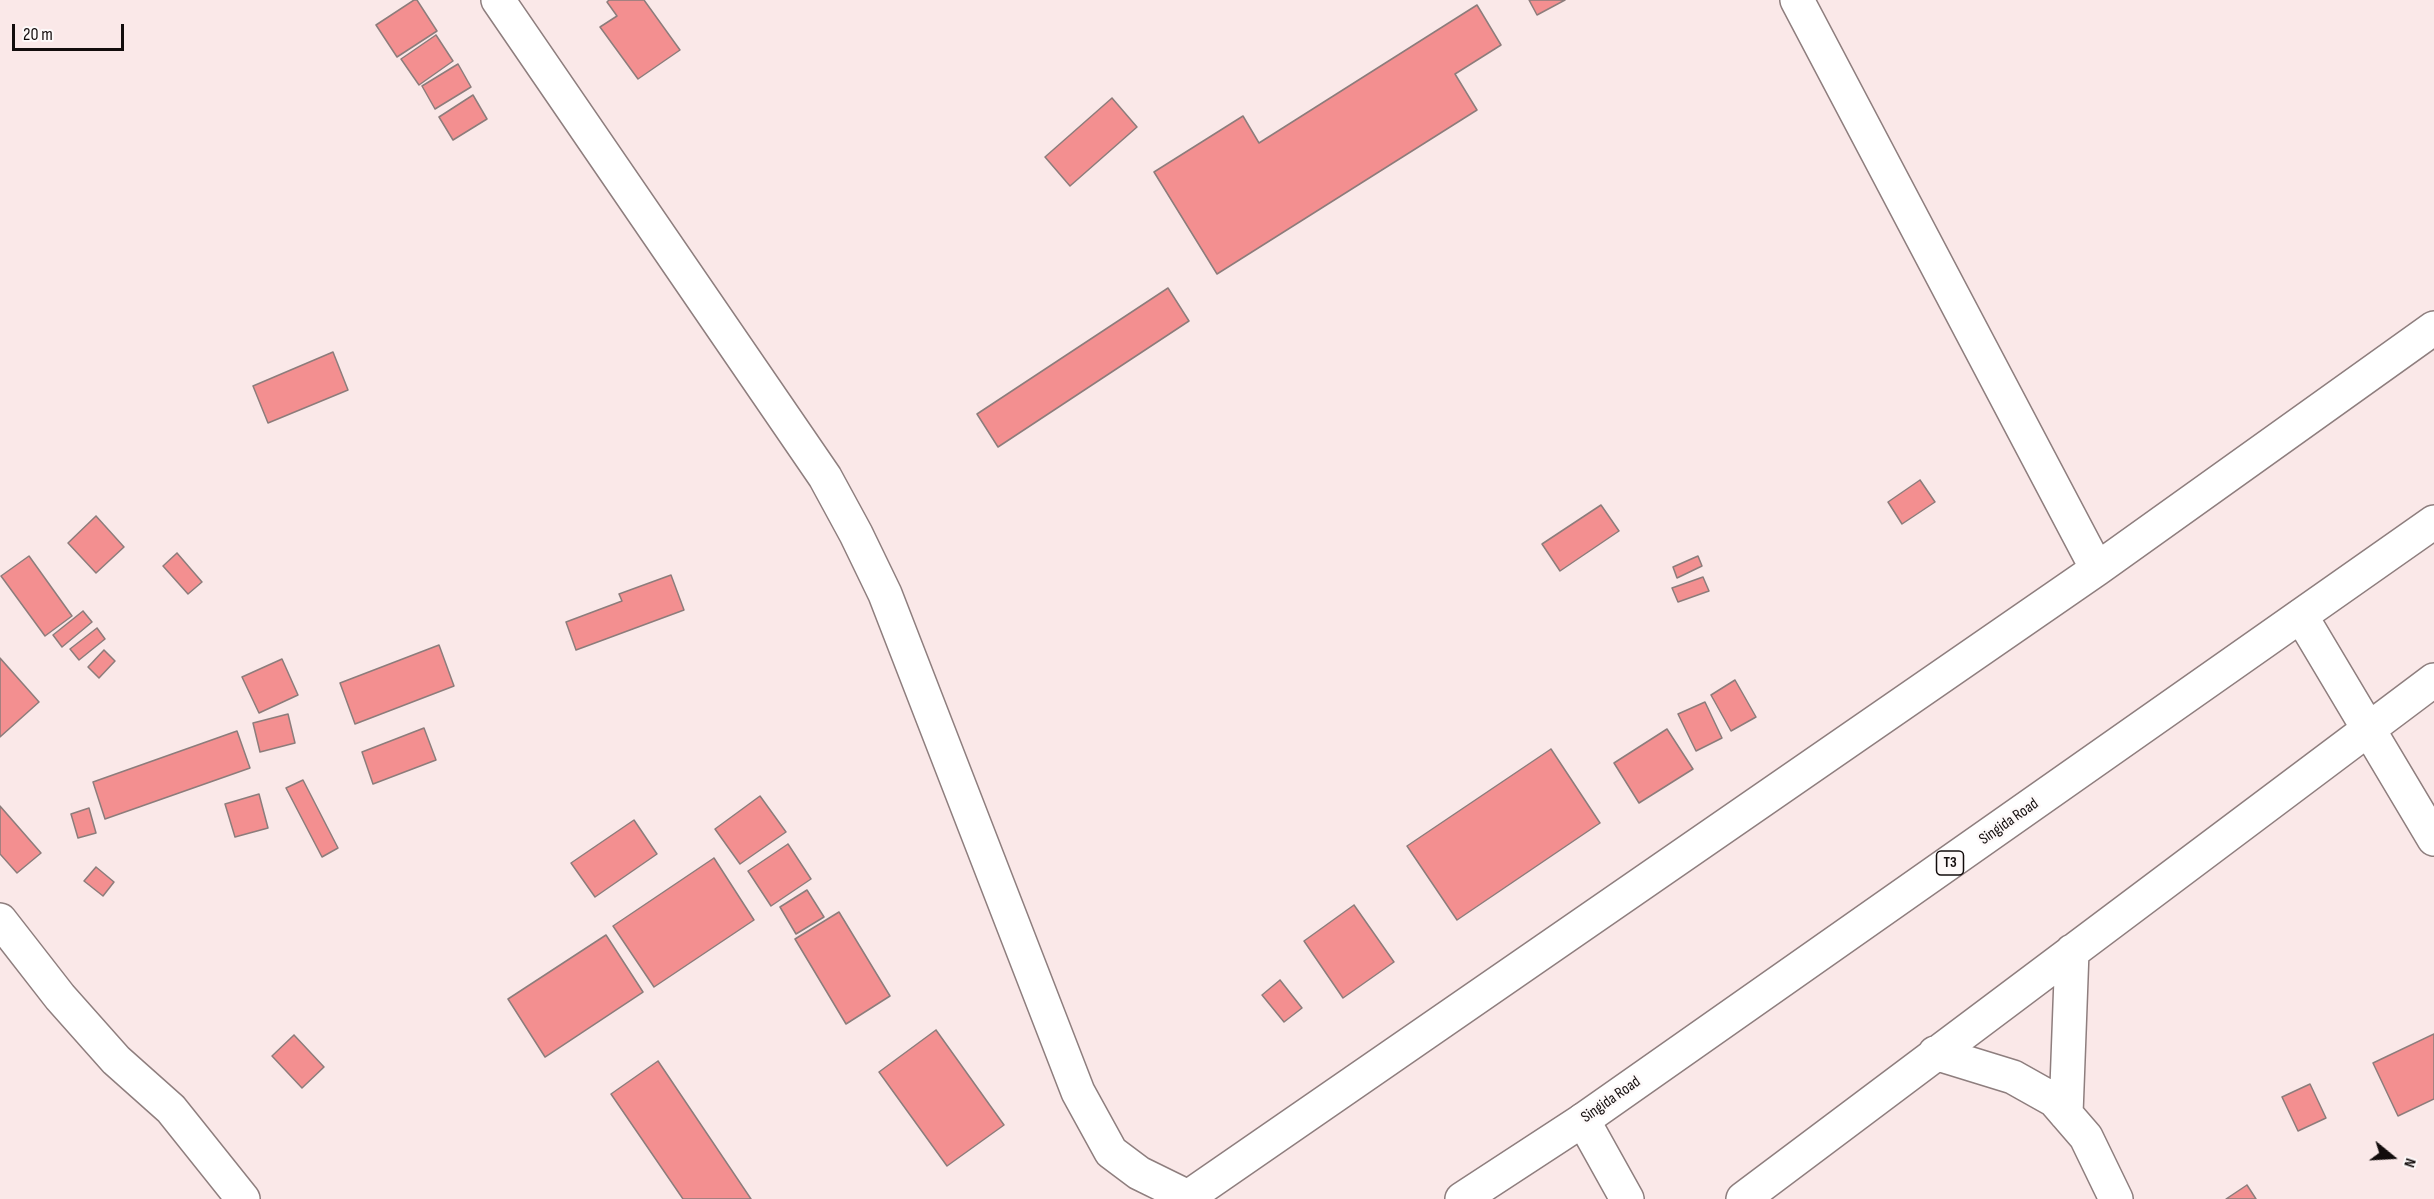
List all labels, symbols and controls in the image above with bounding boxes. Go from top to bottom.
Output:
scale bar [15,12,128,50]
text: 20 m [23,24,53,45]
street label: Singida Road [1976,795,2042,849]
road number: T3 [1936,851,1964,875]
street label: Singida Road [1578,1073,1644,1127]
north arrow [2362,1127,2422,1187]
text: N [2399,1156,2420,1170]

